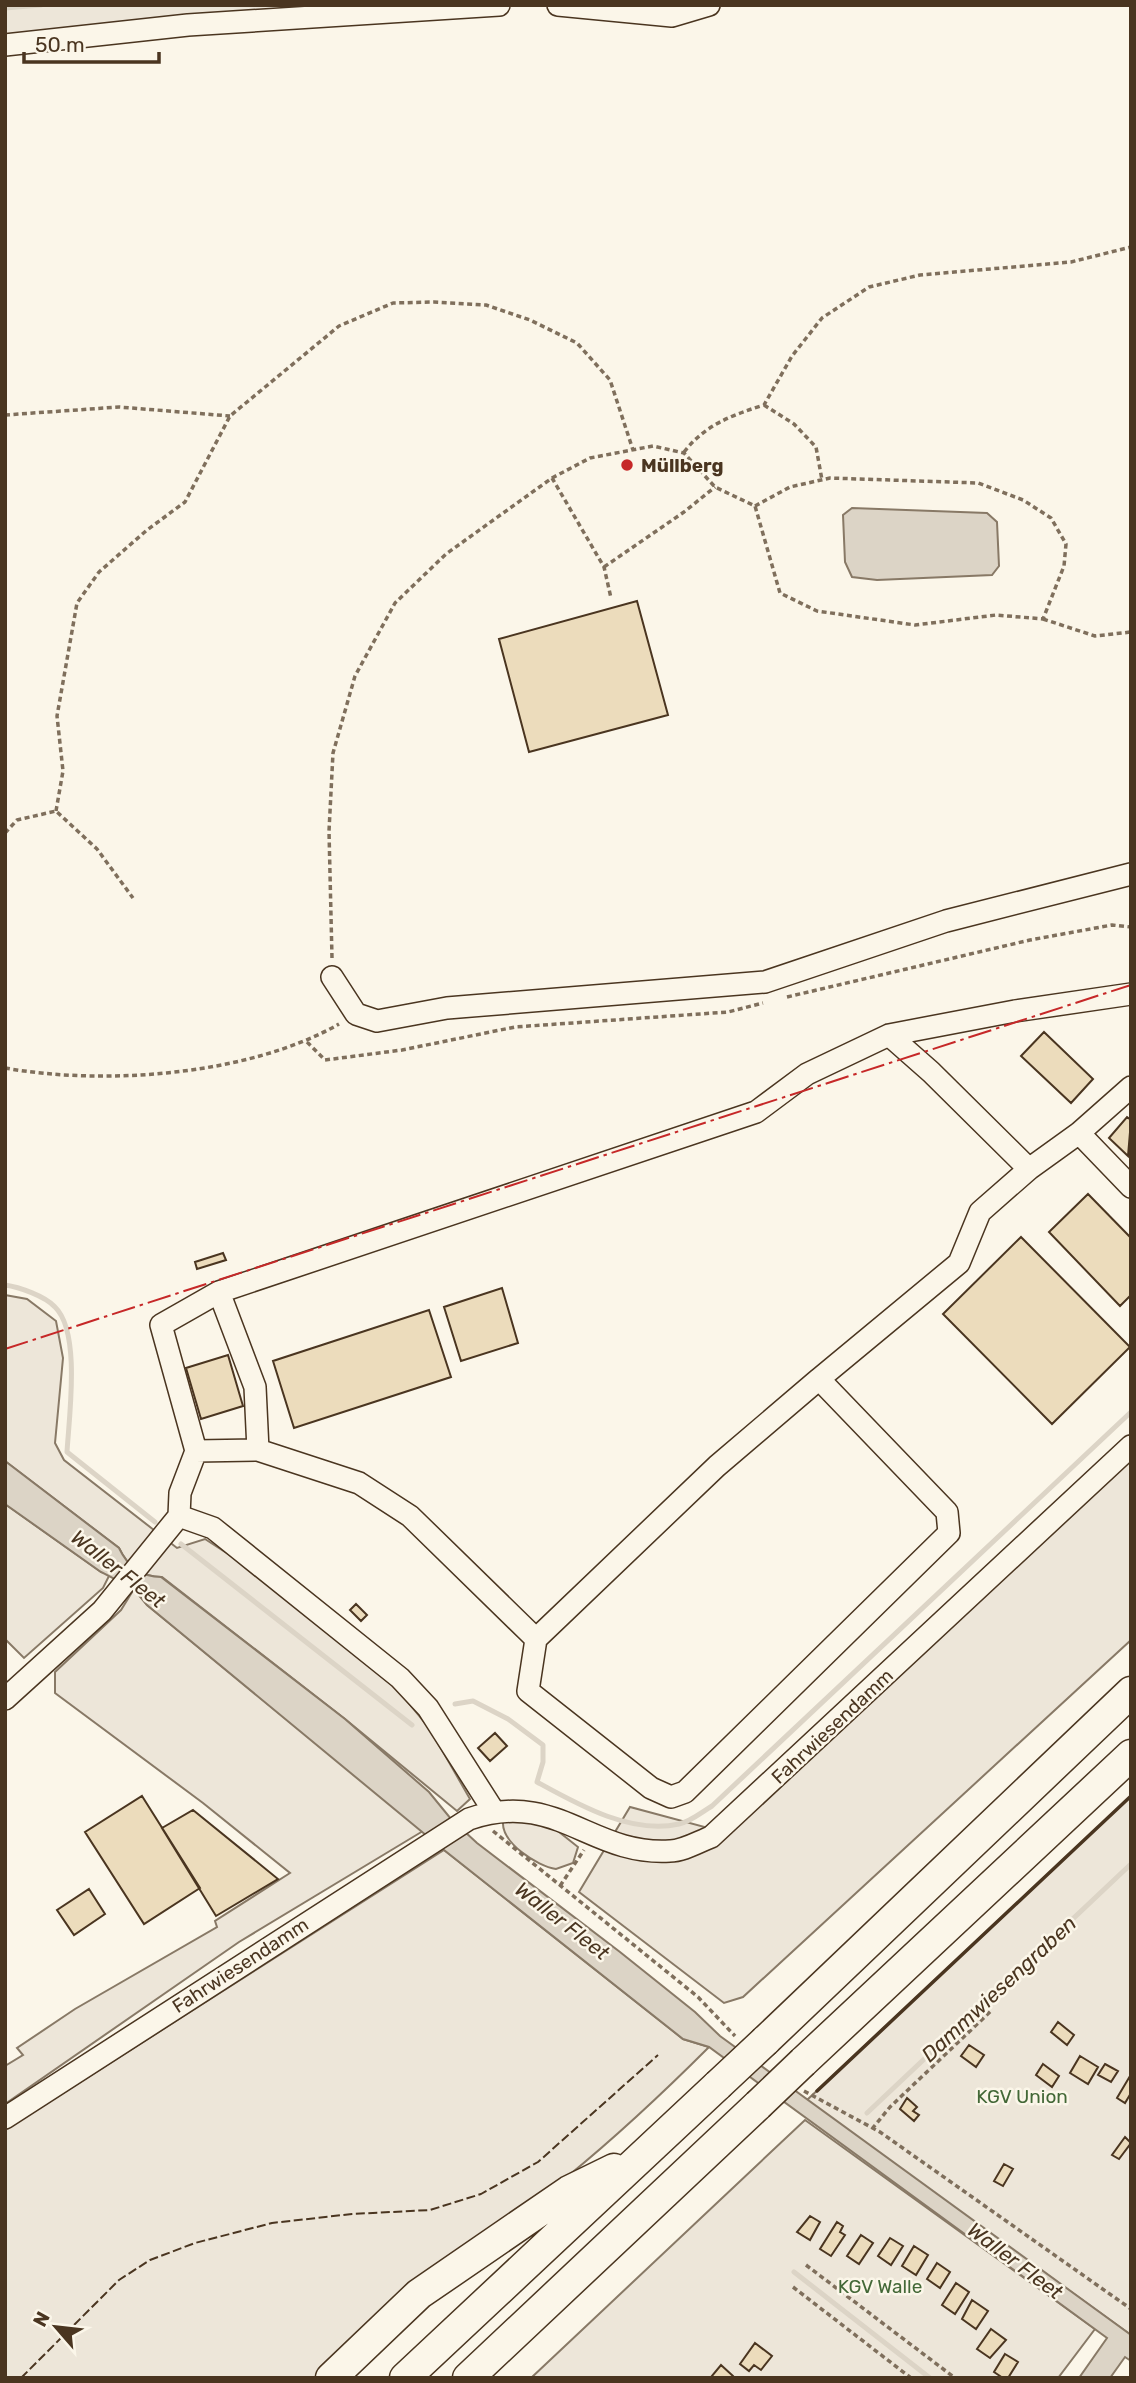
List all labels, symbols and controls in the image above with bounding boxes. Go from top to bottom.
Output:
scale bar [24,21,159,65]
text: 50 m [35,32,85,57]
place label: Müllberg [641,454,724,477]
marker: Müllberg [619,457,635,473]
water label: Waller Fleet [66,1524,171,1614]
street label: Fahrwiesendamm [767,1664,898,1789]
water label: Waller Fleet [510,1876,615,1966]
water label: Dammwiesengraben [916,1910,1081,2067]
street label: Fahrwiesendamm [168,1913,313,2018]
park label: KGV Union [976,2085,1068,2108]
water label: Waller Fleet [963,2217,1069,2305]
park label: KGV Walle [838,2275,922,2298]
north arrow [21,2292,91,2362]
text: N [28,2308,55,2331]

